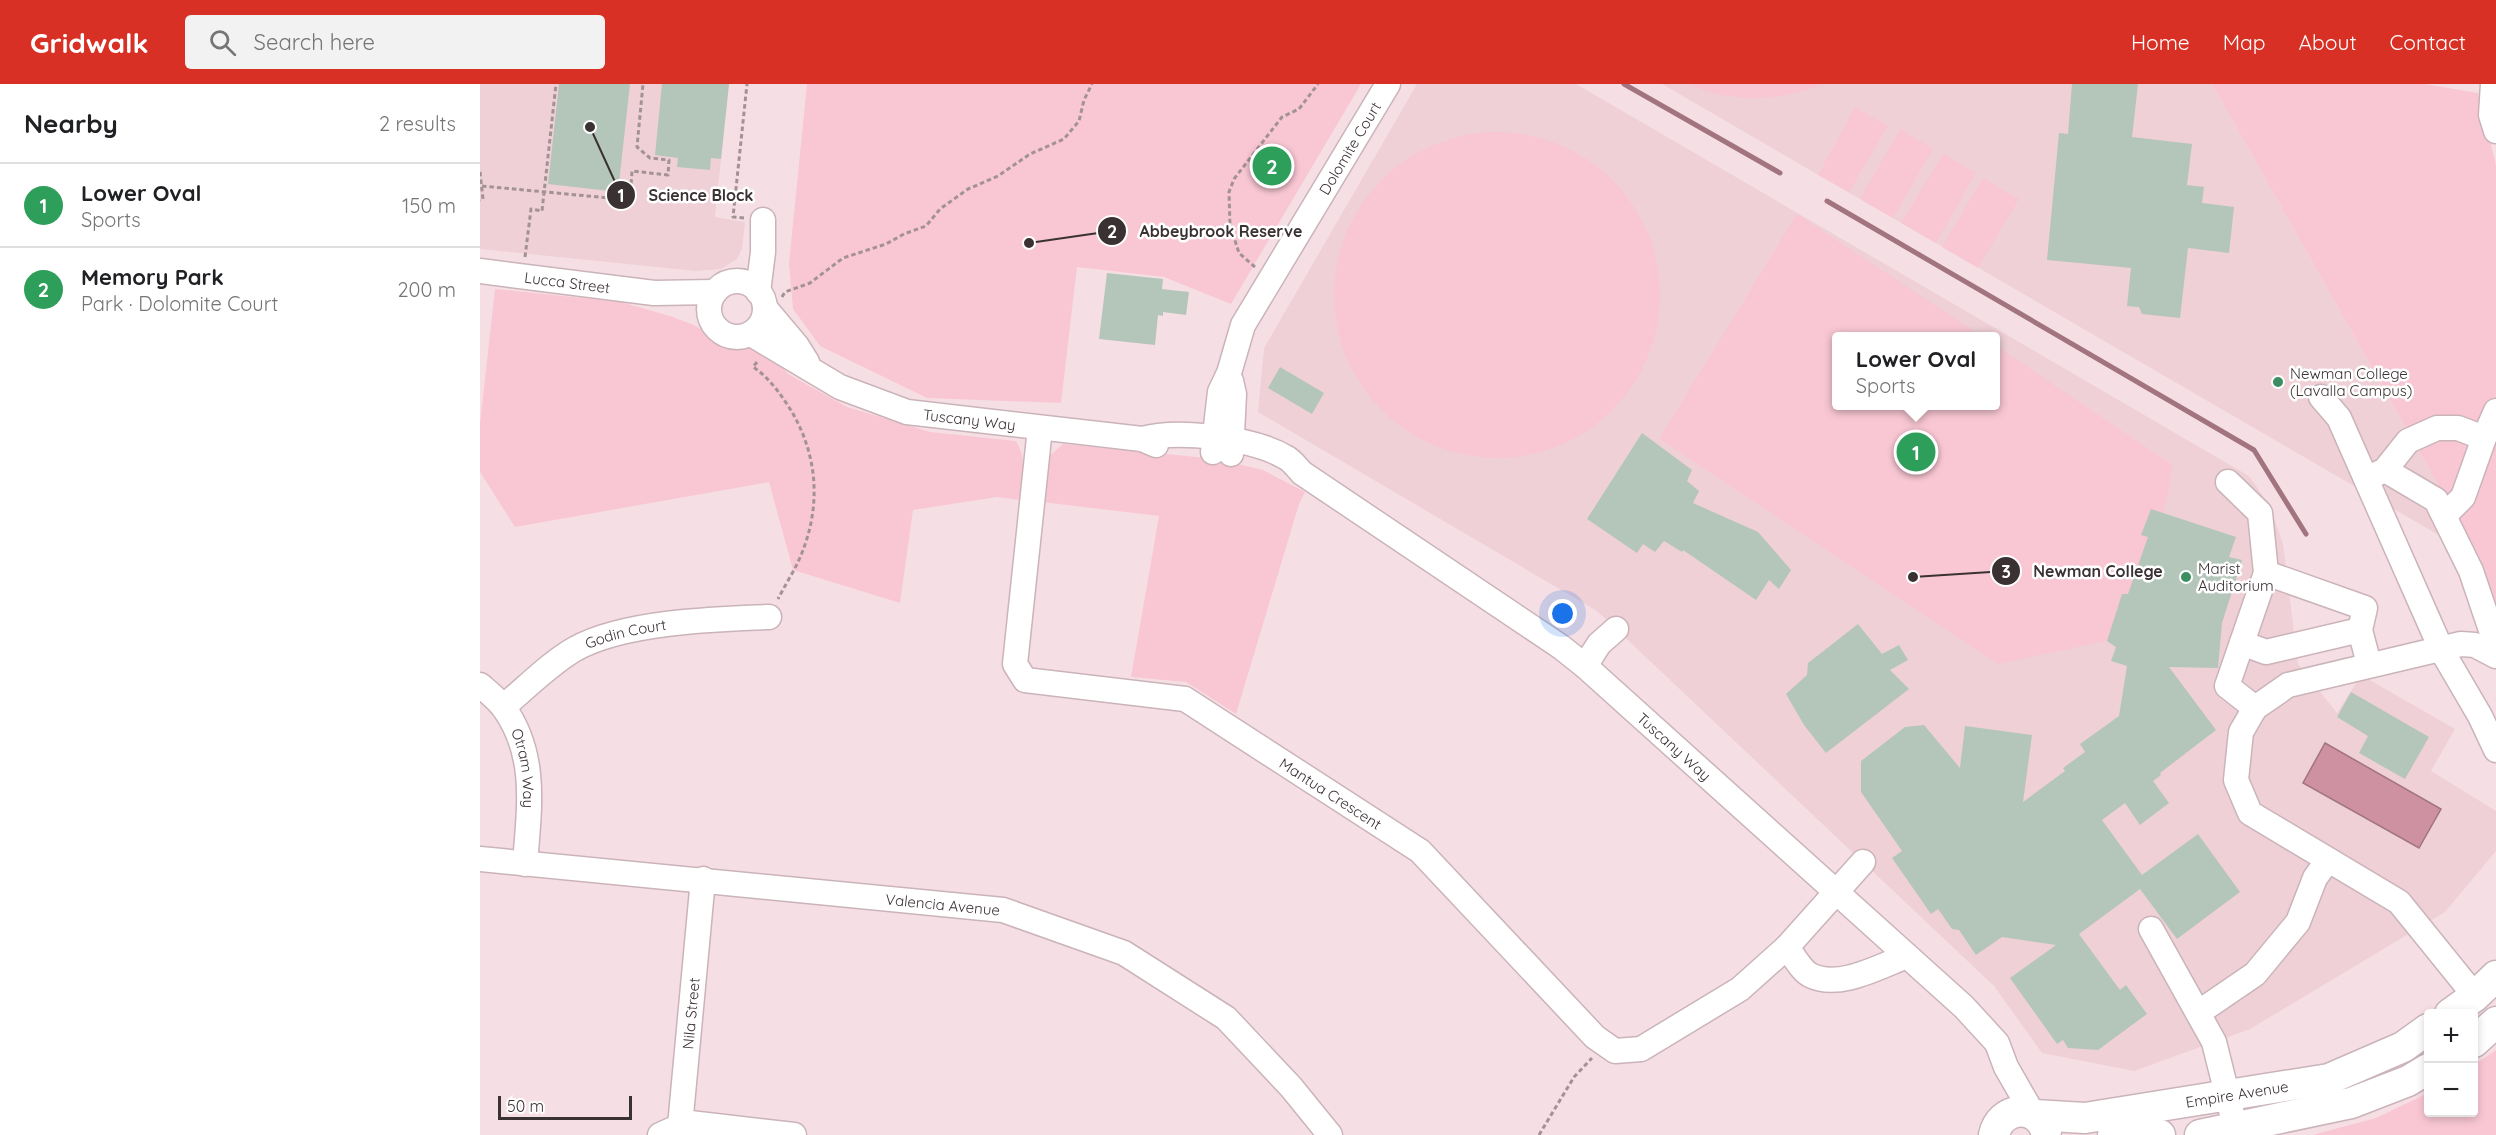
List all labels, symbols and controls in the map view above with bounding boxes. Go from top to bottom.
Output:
search box [185,15,605,69]
text: Gridwalk [30,25,149,60]
icon: search [206,26,239,59]
text: Search here [254,28,375,56]
text: Home [2131,29,2190,55]
text: Map [2223,29,2266,55]
text: About [2299,29,2357,55]
text: Contact [2390,29,2466,55]
street label: Dolomite Court [1314,98,1385,198]
text: Nearby [24,107,118,140]
text: 2 results [379,111,456,136]
pin: 2 [1252,144,1292,188]
callout: Science Block [606,178,765,212]
text: Lower Oval [81,179,201,207]
text: 1 [617,184,625,207]
text: Science Block [649,185,753,205]
text: 1 [40,193,47,218]
text: 150 m [402,193,456,218]
text: Sports [81,207,141,232]
callout: Abbeybrook Reserve [1097,214,1314,248]
text: 2 [1107,220,1117,243]
text: Abbeybrook Reserve [1140,221,1302,241]
text: Memory Park [81,263,224,291]
street label: Lucca Street [523,267,611,297]
text: 2 [38,277,49,302]
text: 200 m [397,277,456,302]
text: Park · Dolomite Court [81,291,278,316]
popup [1832,332,2000,410]
text: Lower Oval [1856,345,1976,373]
place label: Newman College (Lavalla Campus) [2290,364,2412,400]
text: Sports [1856,373,1915,398]
marker: Newman College (Lavalla Campus) [2271,375,2285,389]
street label: Tuscany Way [922,404,1017,434]
pin: 1 [1896,430,1936,475]
callout: Newman College [1991,554,2175,588]
place label: Marist Auditorium [2198,559,2274,595]
text: 3 [2001,560,2011,583]
text: Newman College [2033,561,2163,581]
marker: Marist Auditorium [2179,570,2193,584]
your location [1548,599,1577,628]
street label: Godin Court [582,615,667,652]
street label: Tuscany Way [1633,708,1715,785]
street label: Otram Way [507,725,539,808]
street label: Mantua Crescent [1276,753,1385,833]
street label: Valencia Avenue [885,889,1001,919]
street label: Nila Street [678,977,703,1050]
map controls [2424,1009,2478,1117]
button: + [2424,1009,2478,1063]
button: − [2424,1063,2478,1117]
street label: Empire Avenue [2184,1076,2290,1111]
scale bar [498,1093,632,1120]
text: 50 m [507,1096,544,1116]

